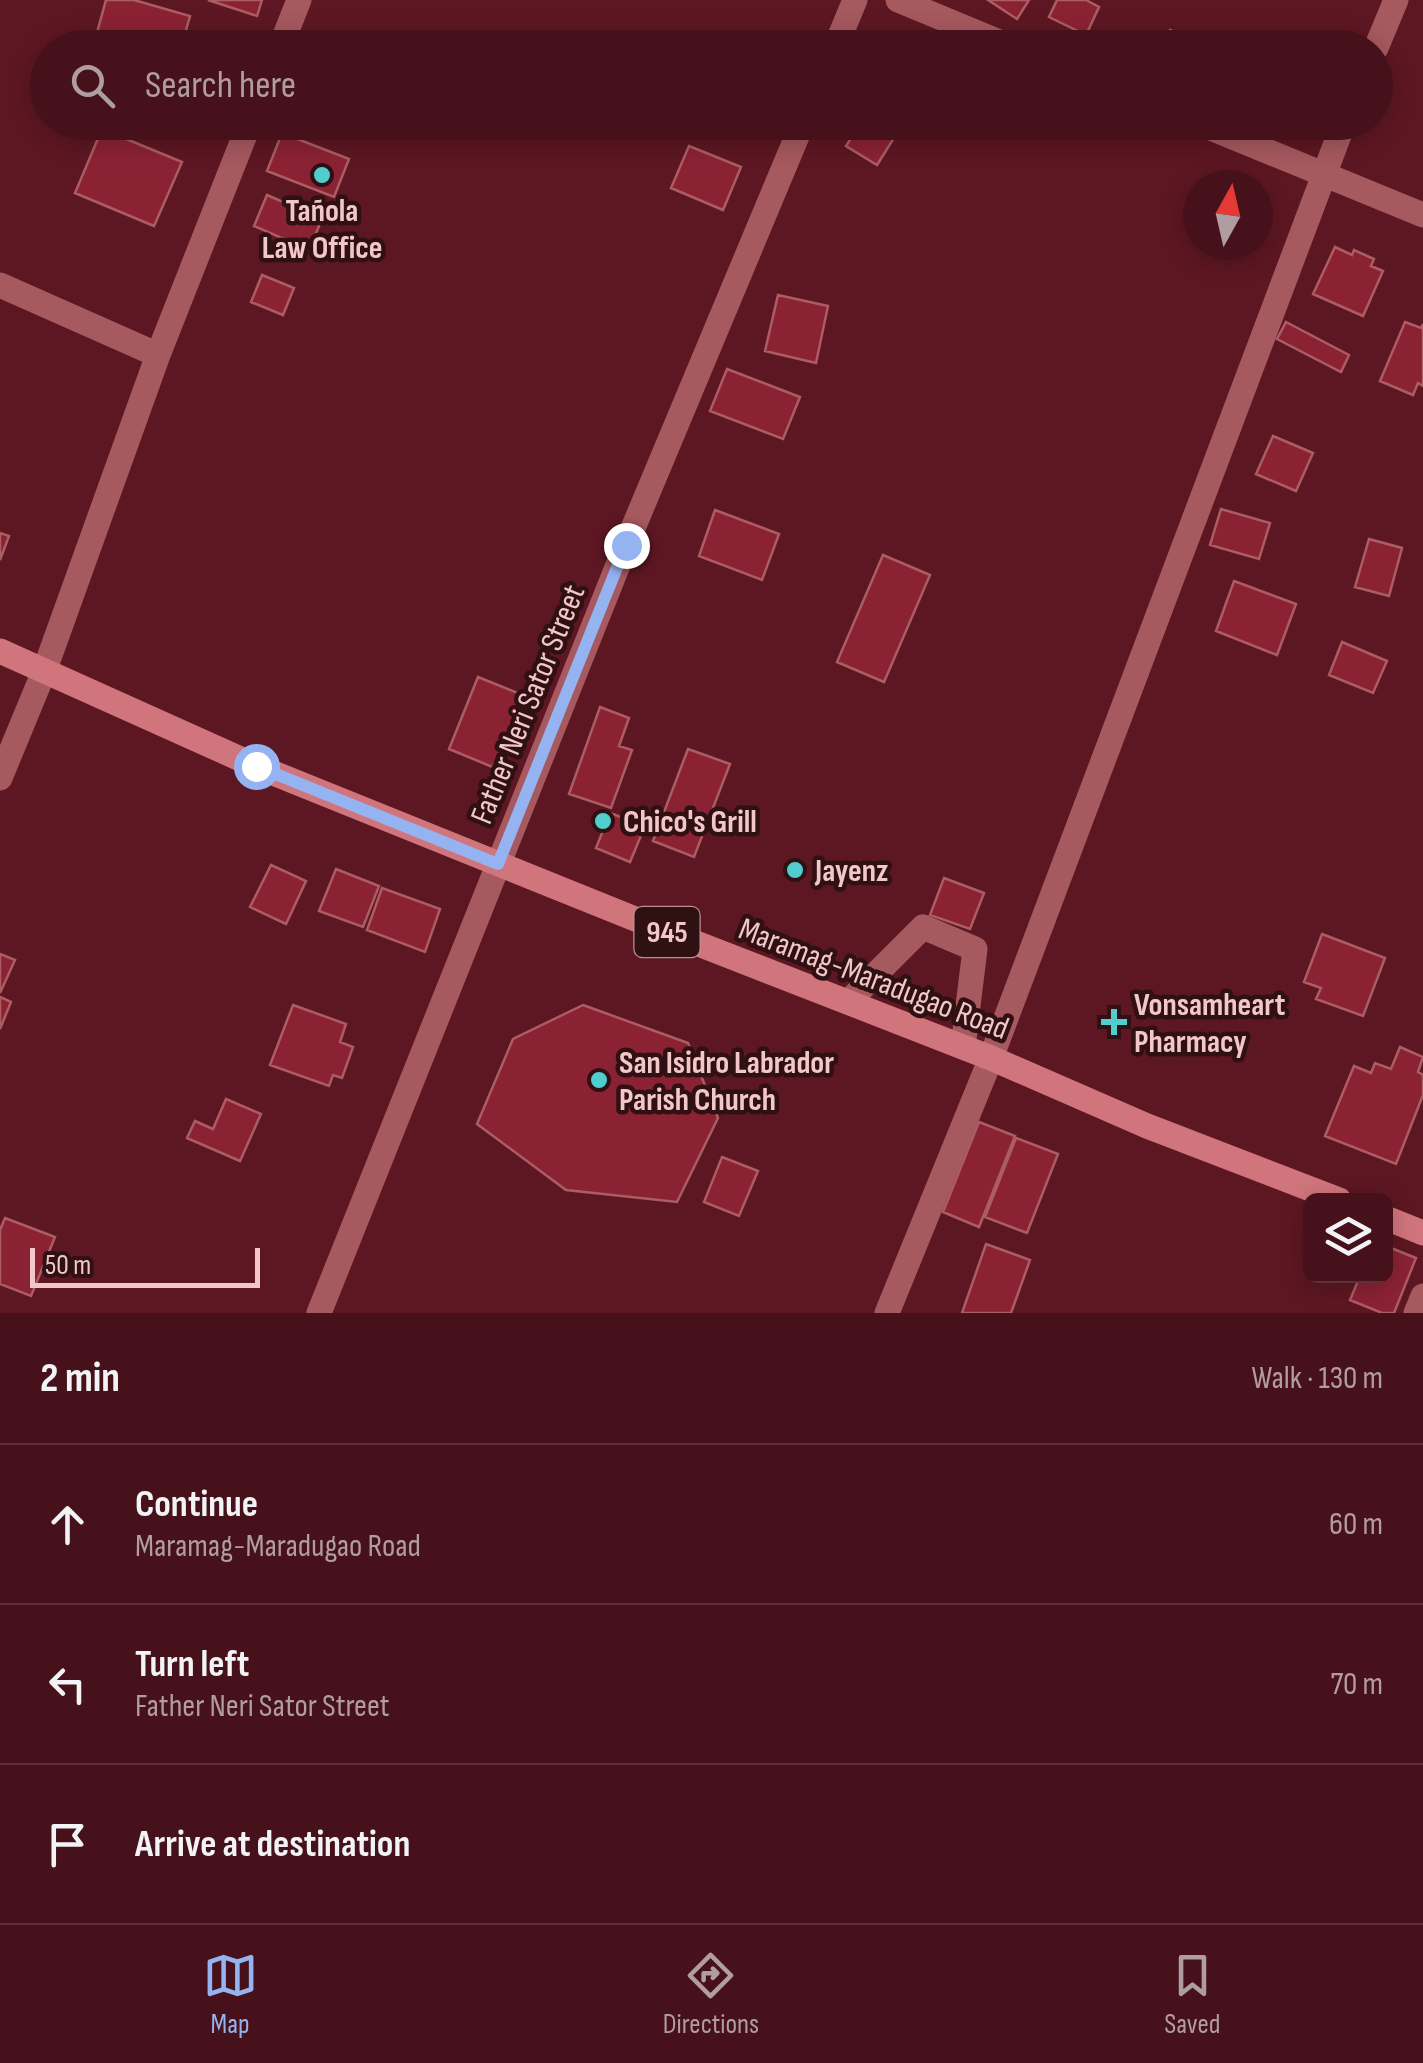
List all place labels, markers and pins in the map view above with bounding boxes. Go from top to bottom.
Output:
marker: Tañola Law Office [311,164,333,186]
place label: Tañola Law Office [262,192,382,268]
place label: Chico's Grill [623,803,757,842]
marker: Chico's Grill [592,810,614,832]
place label: Jayenz [814,852,888,891]
marker: Jayenz [784,859,806,881]
place label: Vonsamheart Pharmacy [1134,986,1285,1062]
marker: Vonsamheart Pharmacy [1103,1011,1125,1033]
place label: San Isidro Labrador Parish Church [619,1044,834,1120]
marker: San Isidro Labrador Parish Church [588,1069,610,1091]

